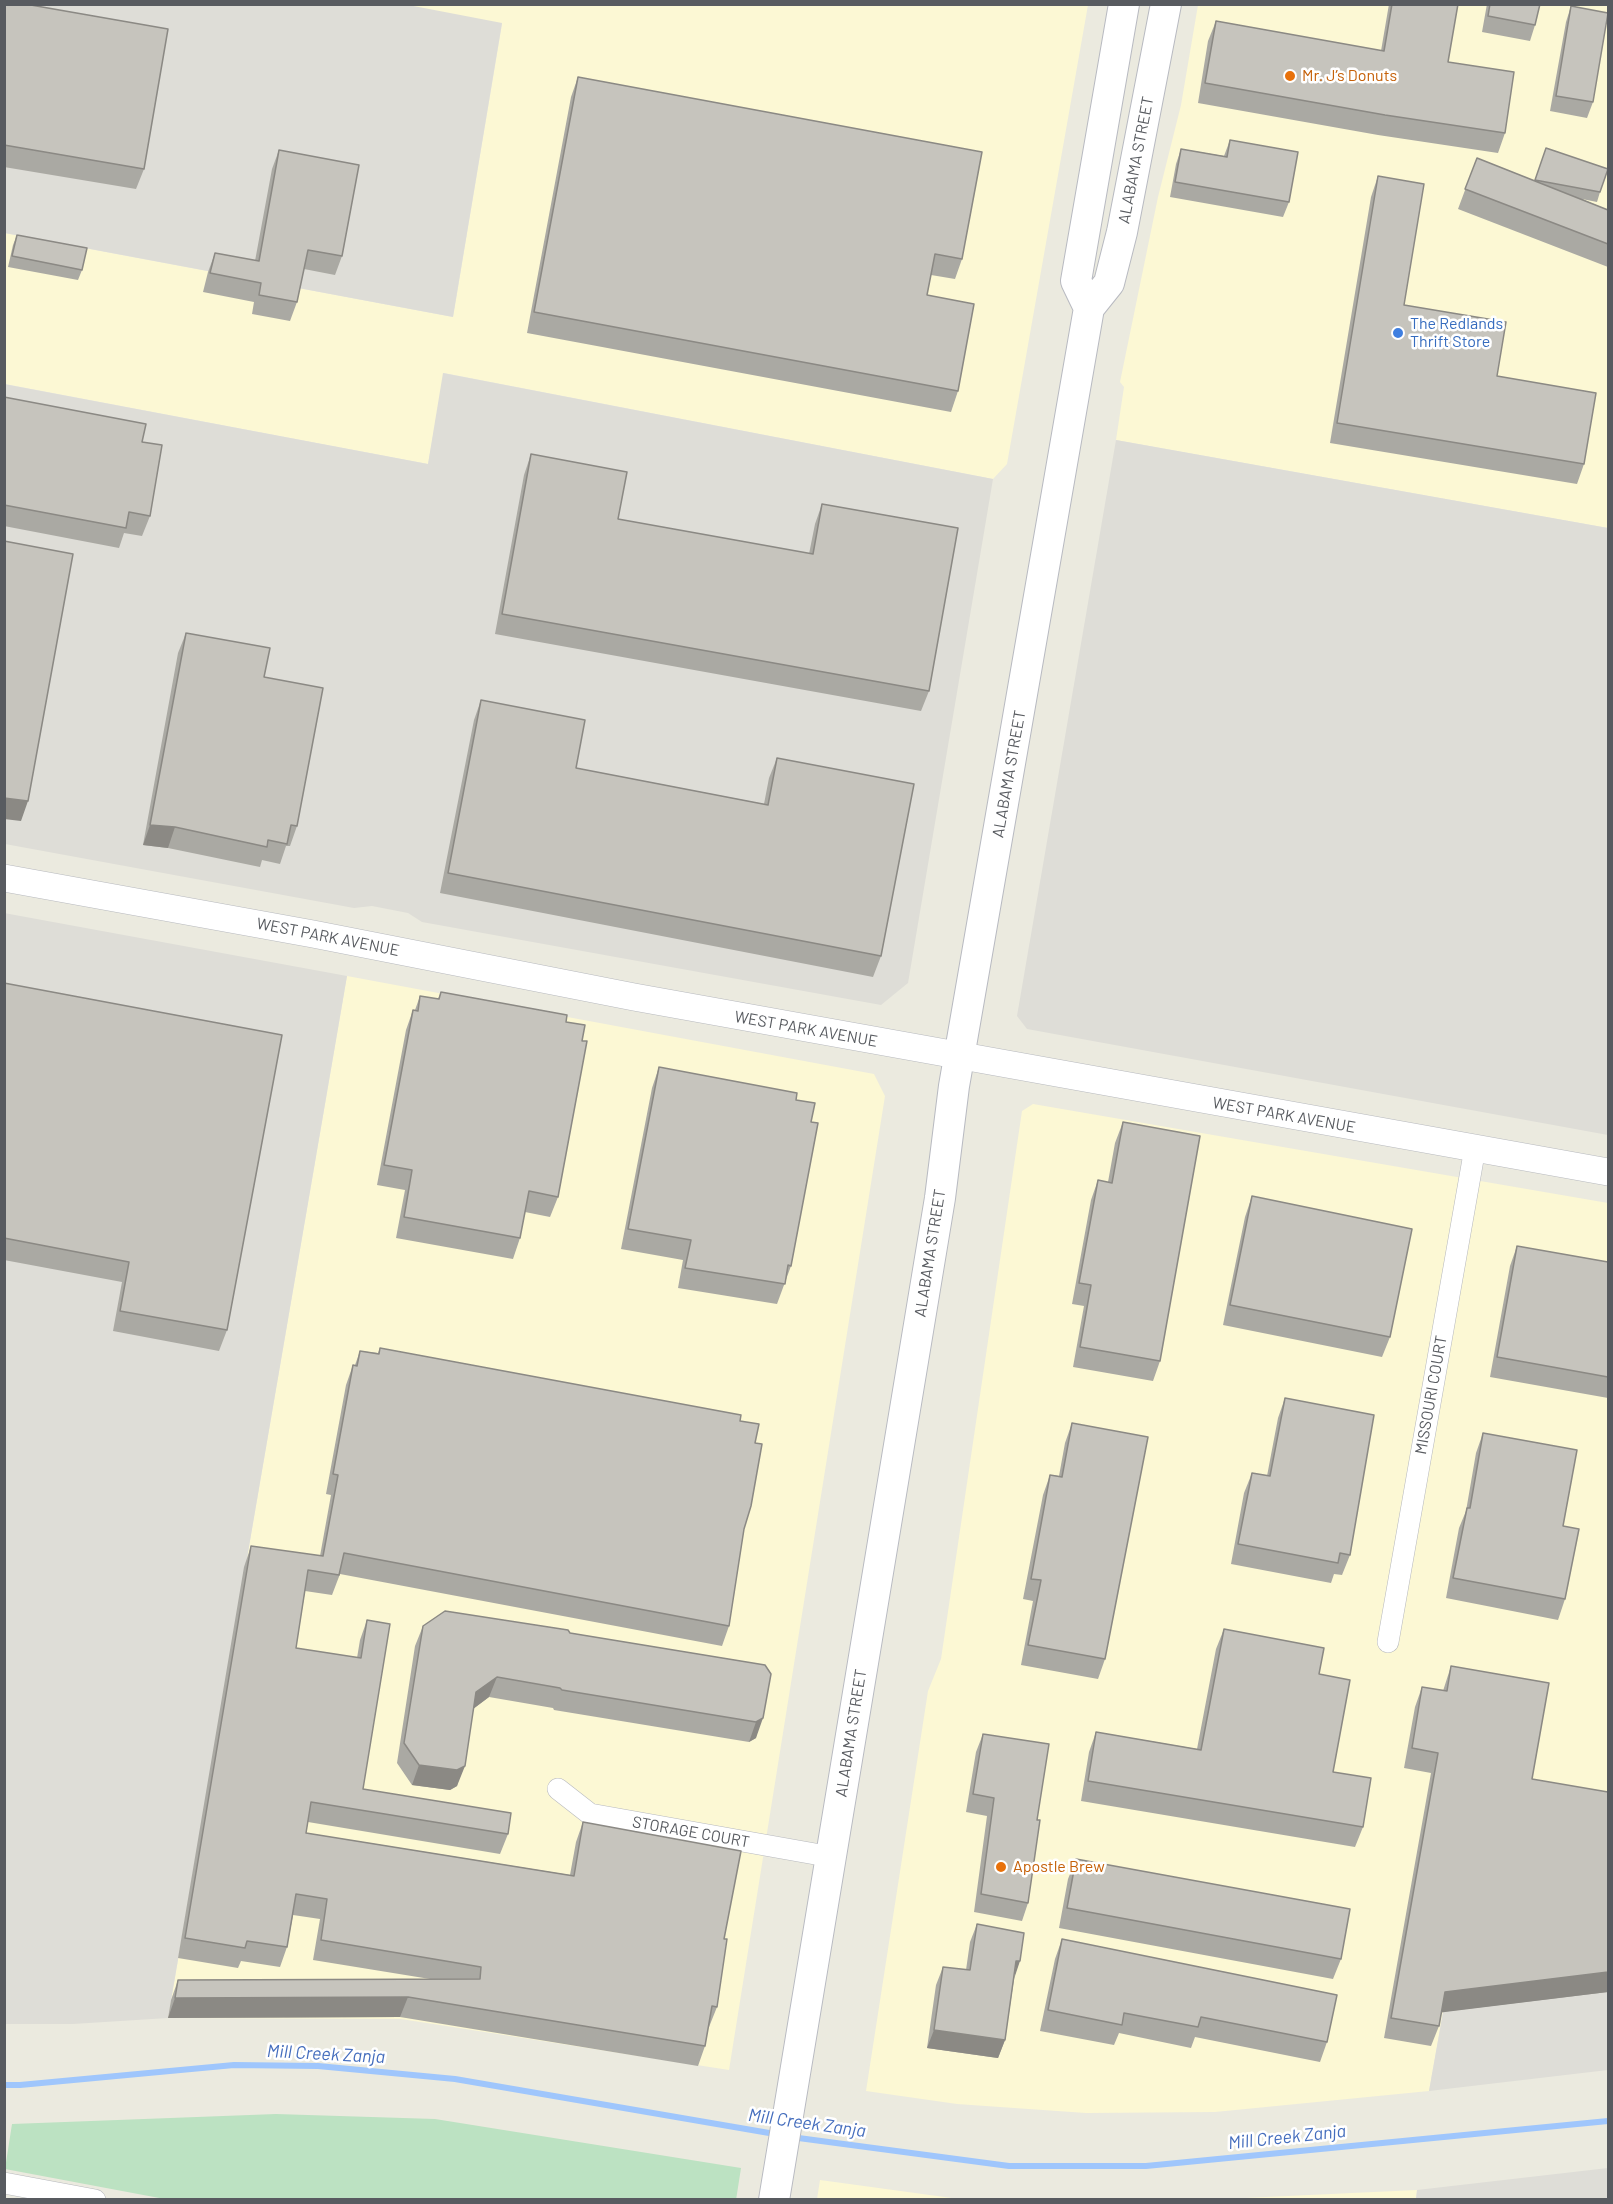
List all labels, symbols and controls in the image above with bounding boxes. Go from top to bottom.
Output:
place label: Mr. J’s Donuts [1302,66,1397,86]
marker: Mr. J’s Donuts [1283,69,1297,83]
street label: ALABAMA STREET [1114,95,1158,225]
place label: The Redlands Thrift Store [1410,314,1503,352]
marker: The Redlands Thrift Store [1391,326,1405,340]
street label: ALABAMA STREET [988,709,1030,839]
street label: WEST PARK AVENUE [255,914,401,960]
street label: WEST PARK AVENUE [733,1007,879,1051]
street label: WEST PARK AVENUE [1211,1093,1357,1137]
street label: ALABAMA STREET [910,1188,950,1318]
street label: MISSOURI COURT [1411,1334,1451,1456]
street label: ALABAMA STREET [831,1668,871,1798]
street label: STORAGE COURT [631,1812,751,1852]
place label: Apostle Brew [1013,1857,1105,1877]
marker: Apostle Brew [994,1860,1008,1874]
water label: Mill Creek Zanja [266,2040,386,2068]
water label: Mill Creek Zanja [747,2104,867,2142]
water label: Mill Creek Zanja [1227,2120,1347,2154]

